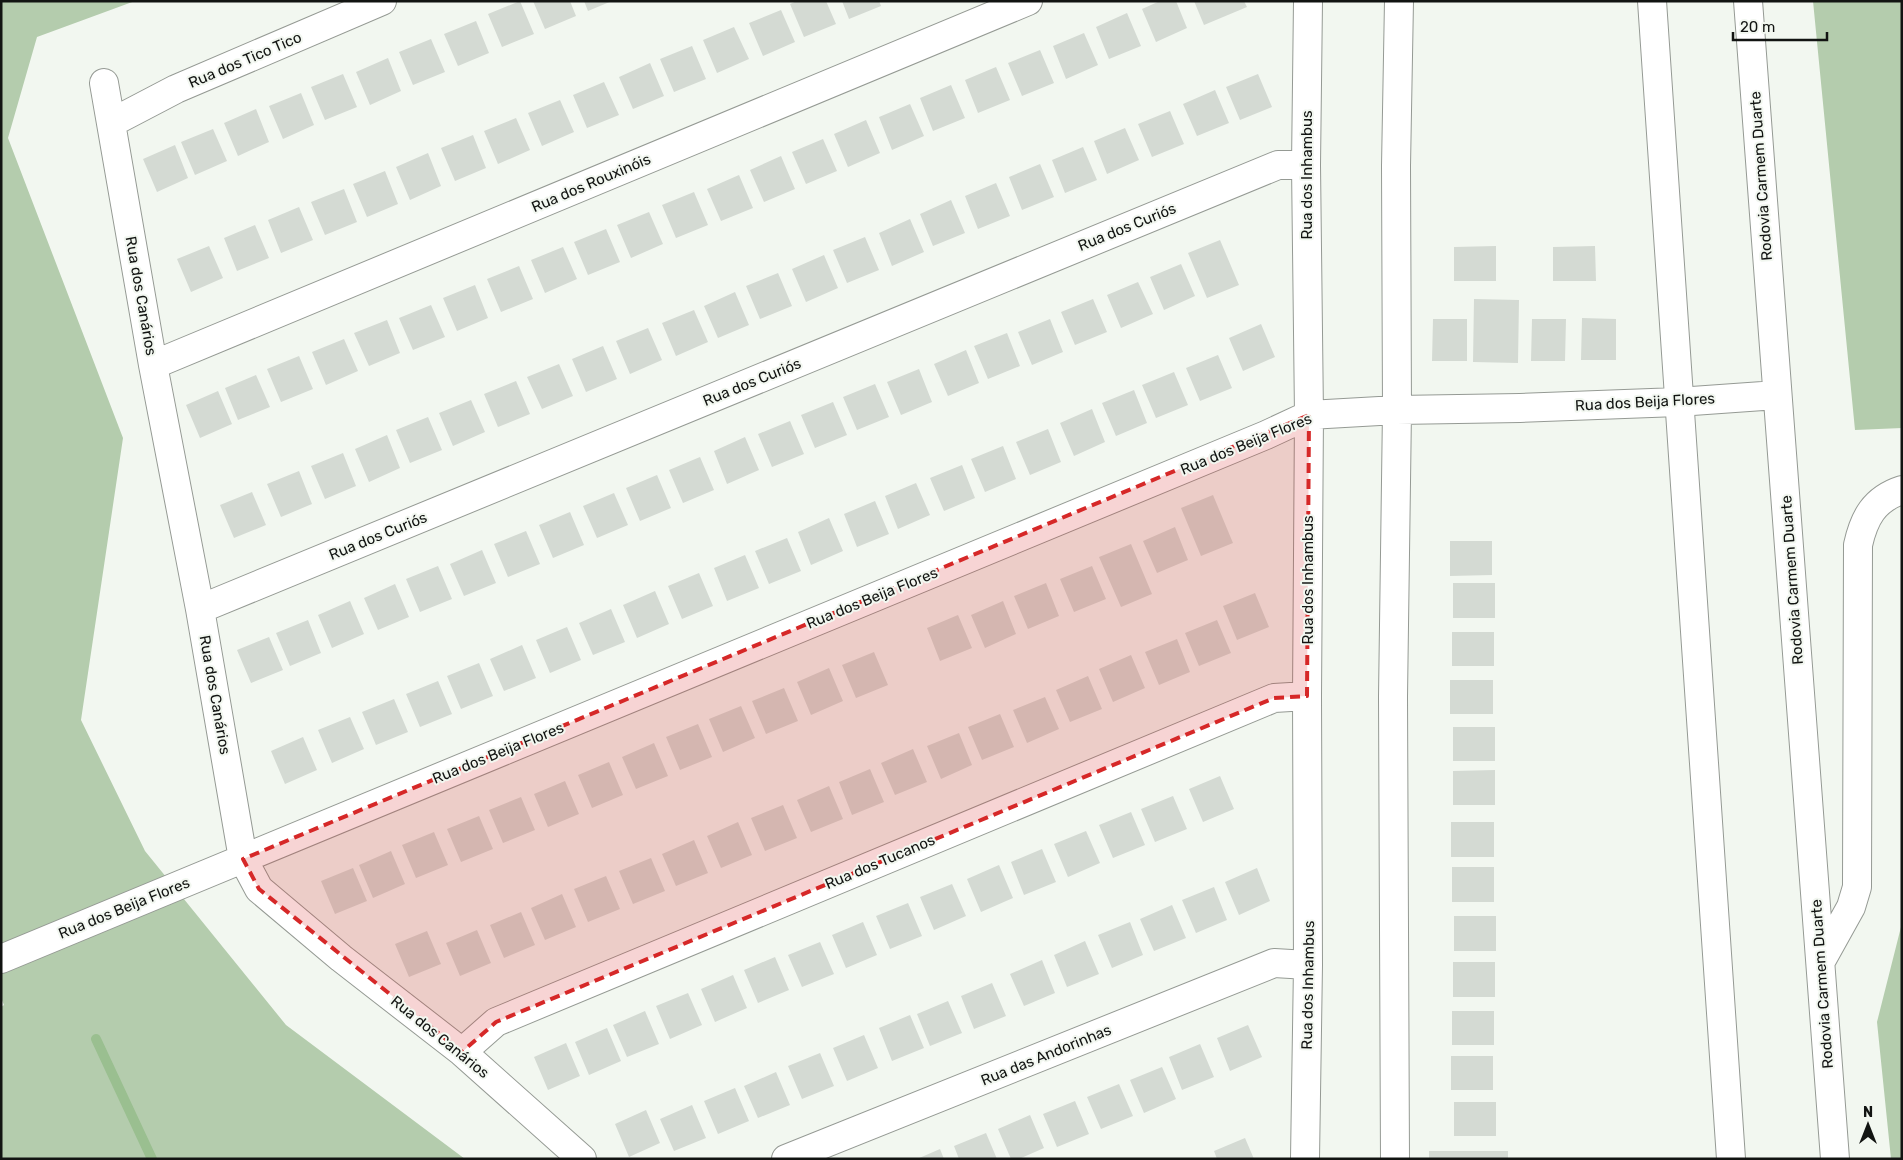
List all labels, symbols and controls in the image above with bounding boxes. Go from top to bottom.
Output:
scale bar [1733,10,1827,42]
text: 20 m [1740,18,1775,36]
street label: Rua dos Tico Tico [186,28,304,92]
street label: Rodovia Carmem Duarte [1746,91,1776,261]
street label: Rua dos Inhambus [1298,110,1316,240]
street label: Rua dos Rouxinóis [529,150,654,216]
street label: Rua dos Curiós [1075,199,1179,255]
street label: Rua dos Canários [122,235,160,357]
street label: Rua dos Curiós [700,354,804,410]
street label: Rua dos Beija Flores [1575,389,1716,415]
street label: Rua dos Beija Flores [1178,409,1315,479]
street label: Rodovia Carmem Duarte [1777,495,1807,665]
street label: Rua dos Curiós [326,508,430,564]
street label: Rua dos Inhambus [1299,515,1317,645]
street label: Rua dos Beija Flores [804,563,941,633]
street label: Rua dos Canários [196,634,234,756]
street label: Rua dos Beija Flores [430,718,567,788]
street label: Rua dos Tucanos [822,831,938,893]
street label: Rua dos Beija Flores [56,873,193,943]
street label: Rodovia Carmem Duarte [1807,899,1837,1069]
street label: Rua dos Inhambus [1298,920,1318,1050]
street label: Rua dos Canários [387,992,493,1082]
street label: Rua das Andorinhas [978,1020,1114,1089]
north arrow [1843,1100,1893,1150]
text: N [1863,1104,1873,1121]

